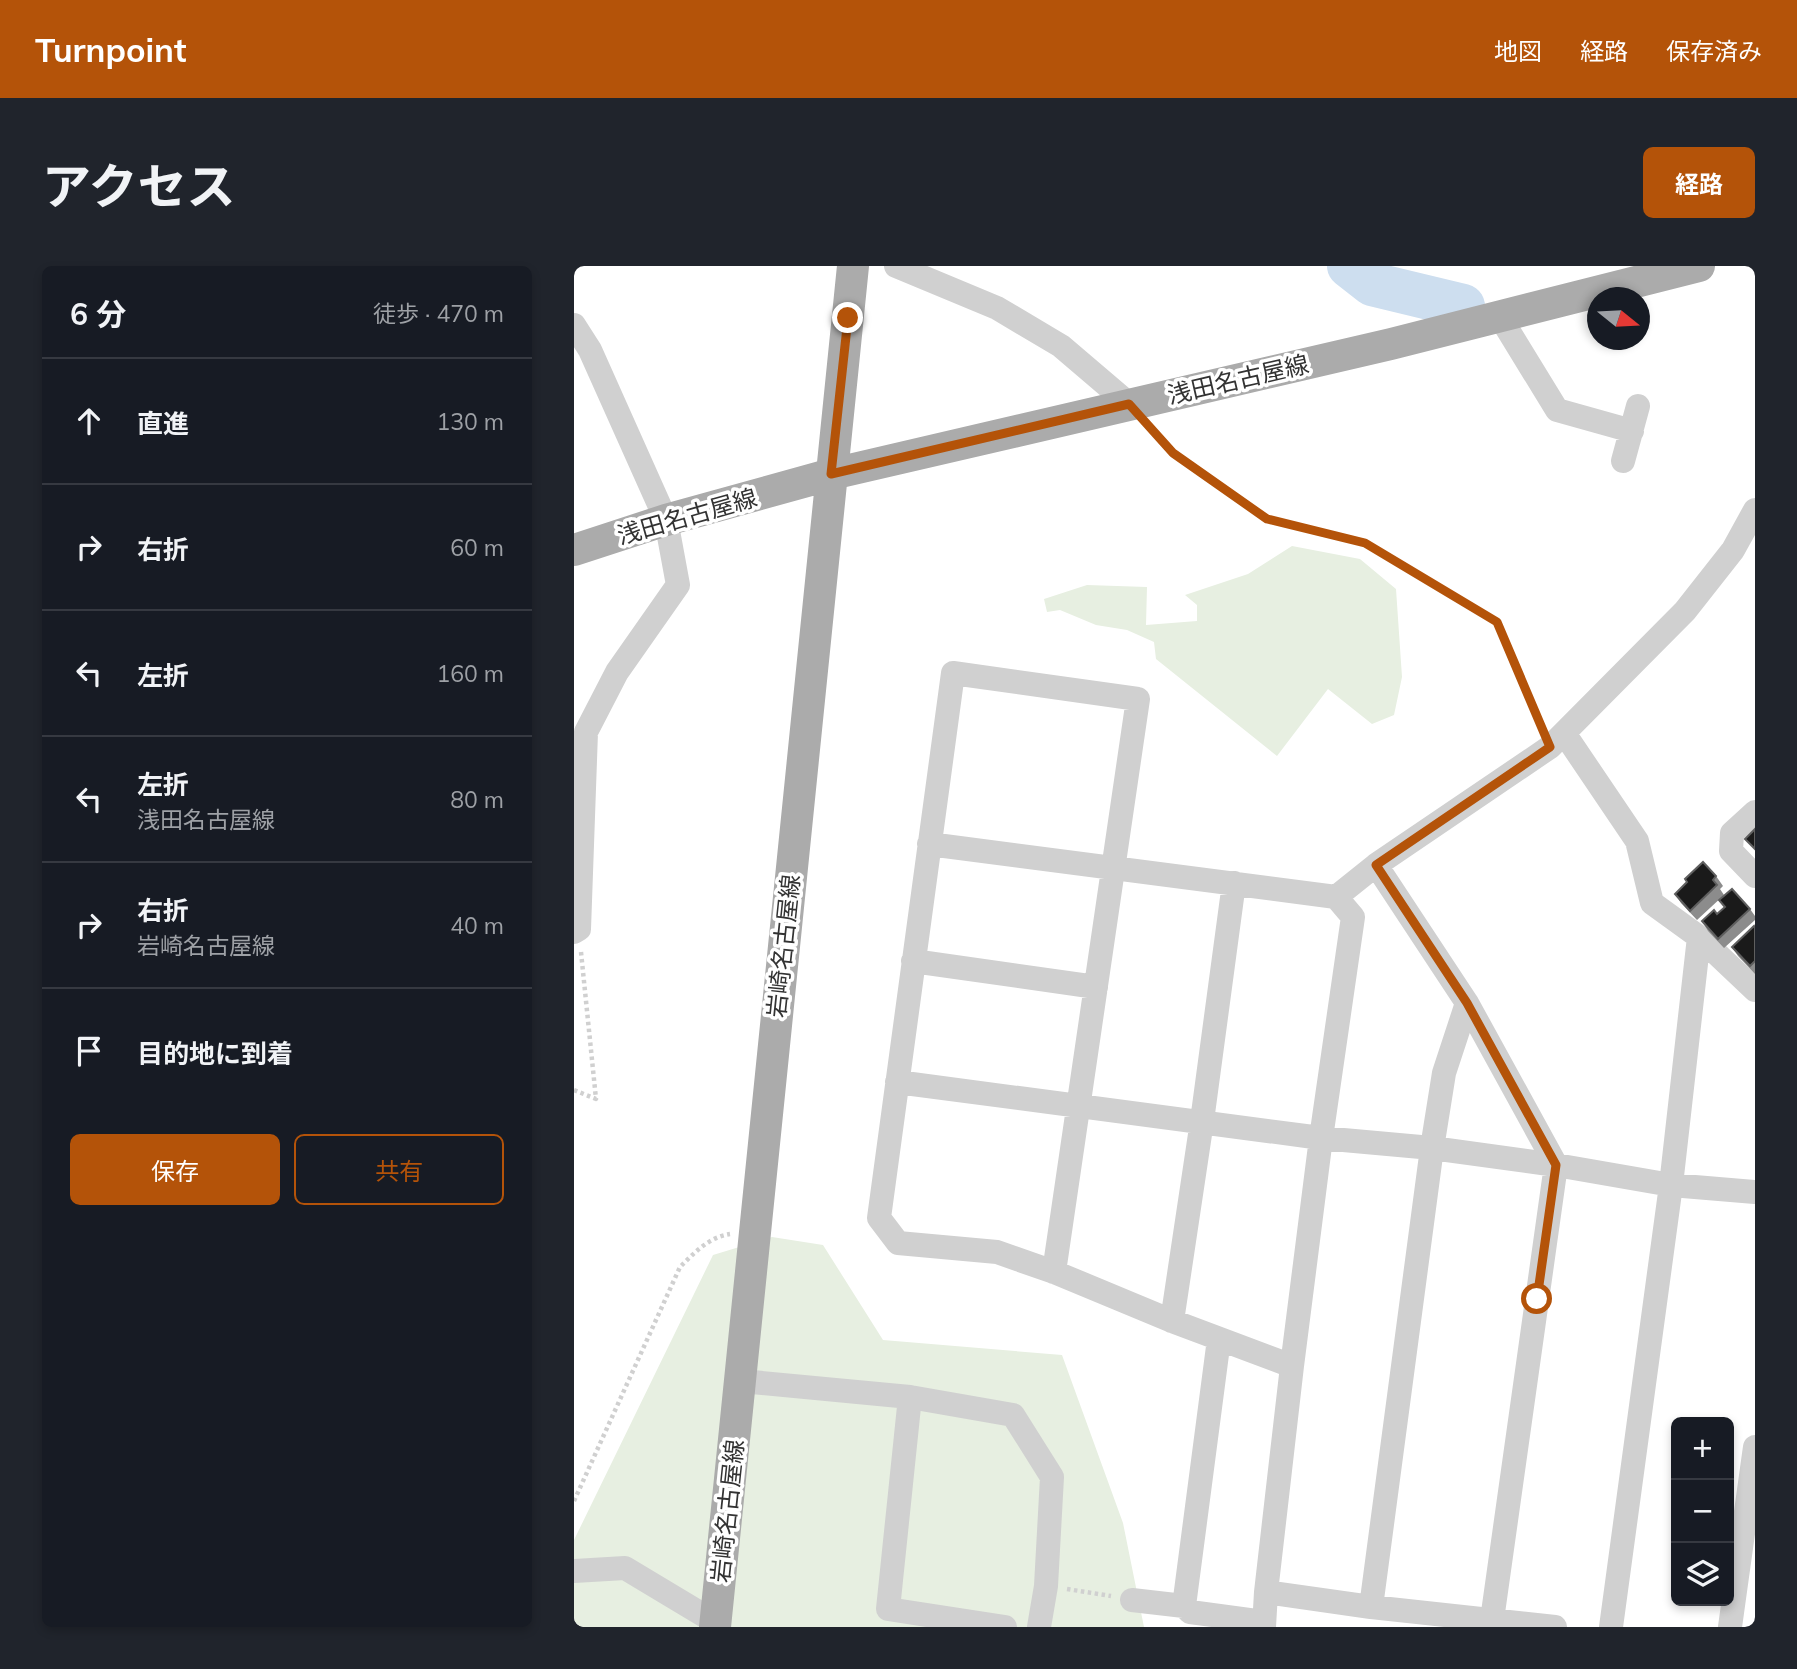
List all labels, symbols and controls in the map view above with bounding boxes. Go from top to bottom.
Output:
text: Turnpoint [35,29,187,70]
text: 地図 [1494,36,1542,66]
text: 経路 [1580,36,1628,66]
text: 保存済み [1666,36,1762,66]
button: 経路 [1643,147,1755,218]
text: アクセス [42,155,236,216]
north arrow [1587,287,1650,350]
text: 6 分 [70,295,126,333]
text: 徒歩 · 470 m [373,299,504,328]
route end [832,302,863,333]
street label: 浅田名古屋線 [1164,348,1312,410]
icon: ahead [70,402,108,440]
text: 直進 [137,407,189,440]
text: 130 m [436,407,504,436]
street label: 浅田名古屋線 [614,482,760,550]
icon: right [70,528,108,566]
text: 右折 [137,533,189,566]
text: 60 m [450,533,504,562]
icon: left [70,654,108,692]
text: 左折 [137,659,189,692]
text: 160 m [436,659,504,688]
text: 左折 [137,768,189,801]
icon: left [70,780,108,818]
text: 80 m [450,785,504,814]
text: 浅田名古屋線 [137,805,275,834]
street label: 岩崎名古屋線 [761,873,805,1019]
text: 右折 [137,894,189,927]
icon: right [70,906,108,944]
text: 40 m [450,911,504,940]
text: 岩崎名古屋線 [137,931,275,960]
icon: arrive [70,1032,108,1070]
text: 目的地に到着 [137,1037,293,1070]
button: 保存 [70,1134,280,1205]
button: 共有 [294,1134,504,1205]
route start [1521,1283,1552,1314]
map controls [1671,1417,1734,1606]
button: + [1671,1417,1734,1480]
street label: 岩崎名古屋線 [705,1438,749,1584]
button: − [1671,1480,1734,1543]
button: layers [1671,1543,1734,1606]

